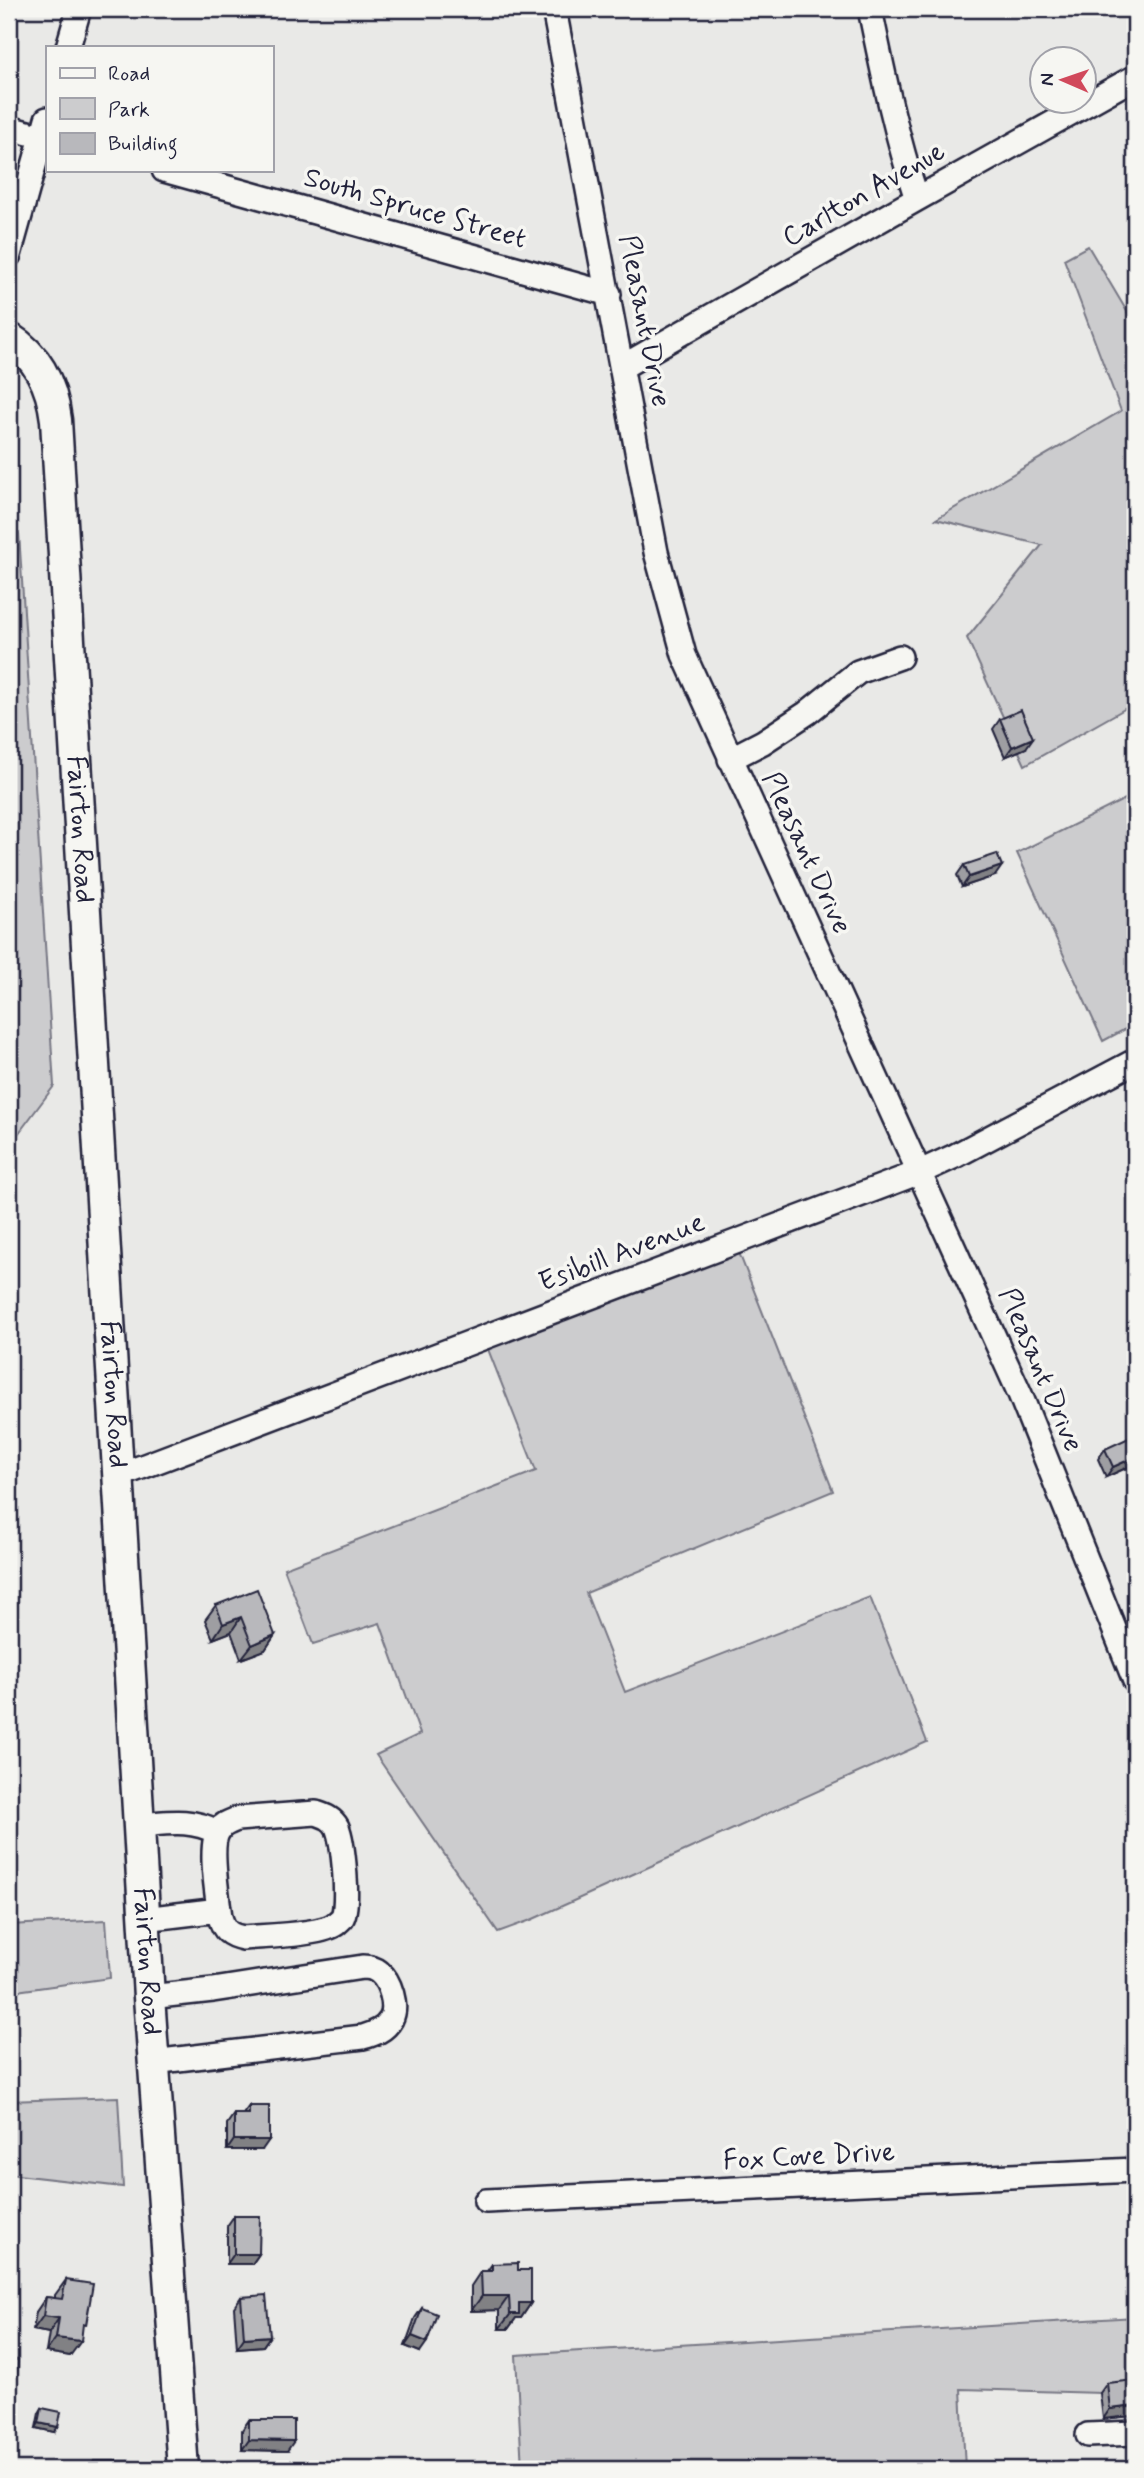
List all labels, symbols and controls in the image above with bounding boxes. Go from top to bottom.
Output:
legend [46,46,273,172]
north arrow [1028,46,1098,116]
text: Road [108,60,150,88]
text: N [1035,73,1060,86]
text: Park [108,96,150,124]
text: Building [108,130,178,160]
street label: Carlton Avenue [776,133,952,257]
street label: South Spruce Street [300,160,530,258]
street label: Pleasant Drive [609,232,679,410]
street label: Fairton Road [57,754,103,904]
street label: Pleasant Drive [752,766,860,940]
street label: Esibill Avenue [534,1204,710,1302]
street label: Pleasant Drive [989,1282,1091,1458]
street label: Fairton Road [91,1320,136,1469]
street label: Fairton Road [124,1887,170,2036]
street label: Fox Cove Drive [722,2134,896,2180]

